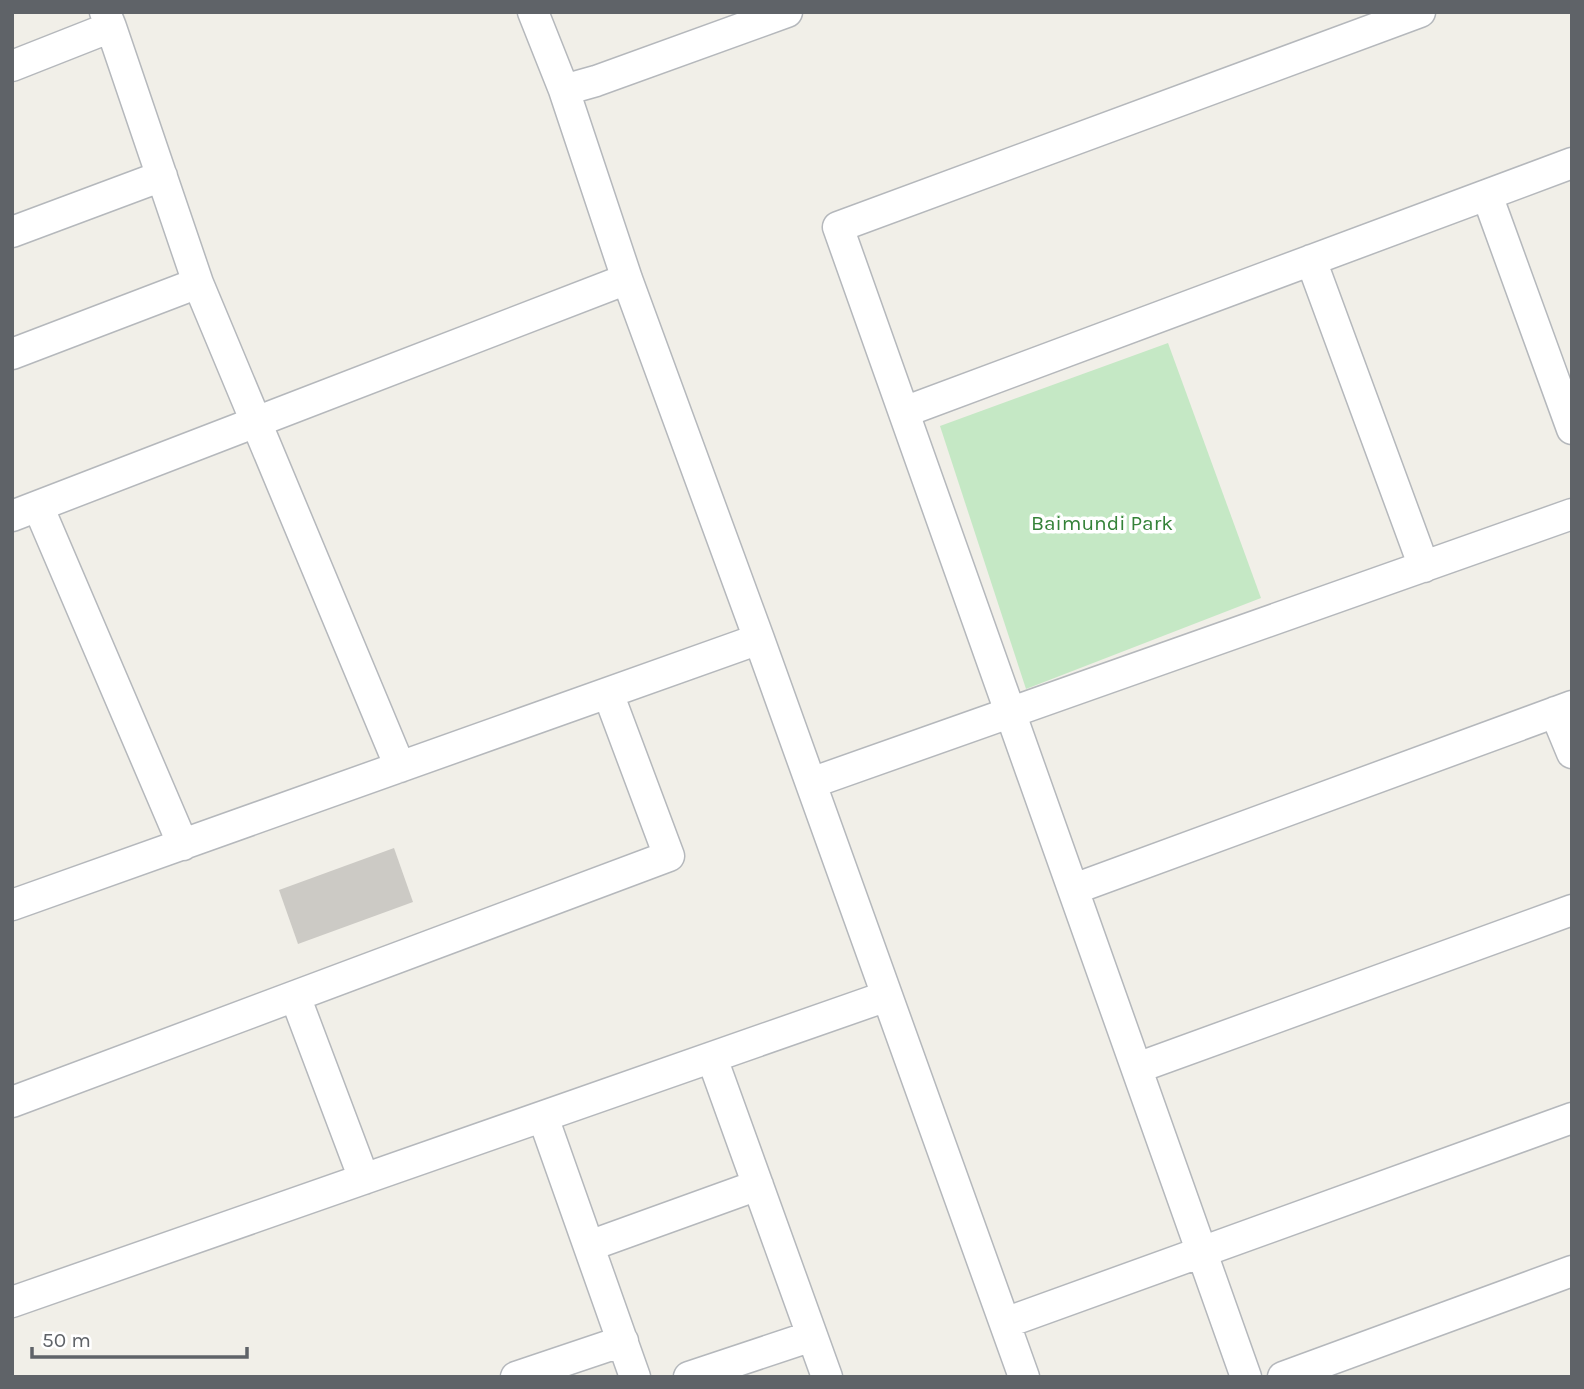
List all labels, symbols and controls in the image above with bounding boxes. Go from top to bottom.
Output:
park label: Baimundi Park [1031,511,1173,535]
scale bar [32,1316,247,1360]
text: 50 m [42,1328,91,1352]

